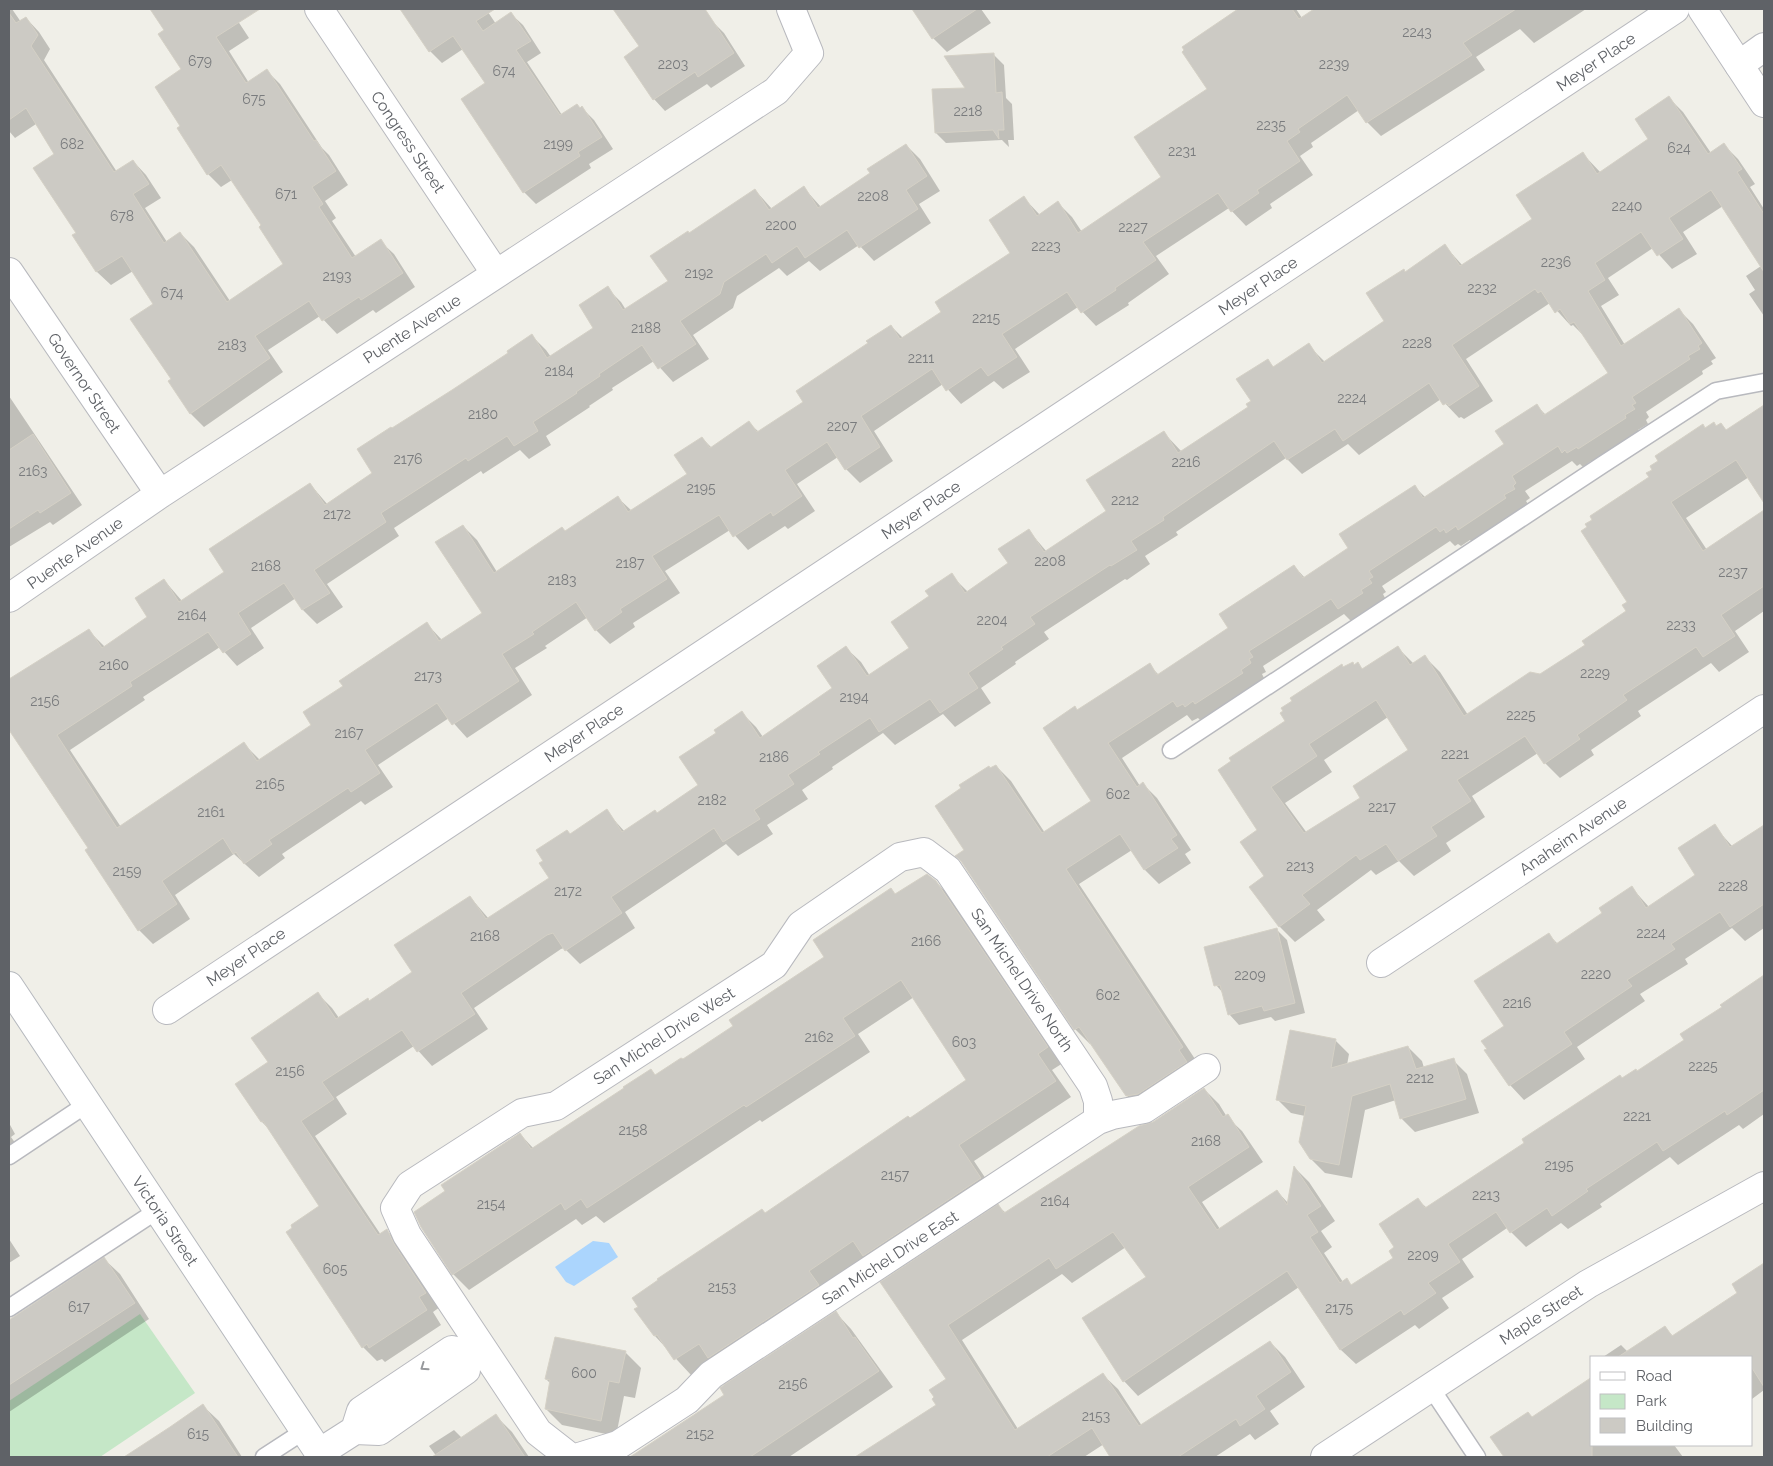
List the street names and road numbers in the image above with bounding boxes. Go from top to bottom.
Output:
street label: Meyer Place [1553,29,1639,95]
street label: Congress Street [367,88,449,197]
street label: Meyer Place [1215,253,1301,319]
street label: Puente Avenue [360,290,464,368]
street label: Governor Street [44,329,125,437]
street label: Meyer Place [878,477,964,543]
street label: Puente Avenue [23,513,127,593]
street label: Meyer Place [541,700,627,766]
street label: Anaheim Avenue [1516,793,1630,879]
street label: San Michel Drive North [967,905,1077,1055]
street label: Meyer Place [203,924,289,990]
street label: San Michel Drive West [590,983,739,1089]
street label: Victoria Street [128,1173,202,1270]
street label: San Michel Drive East [818,1207,962,1309]
street label: Maple Street [1496,1281,1586,1349]

